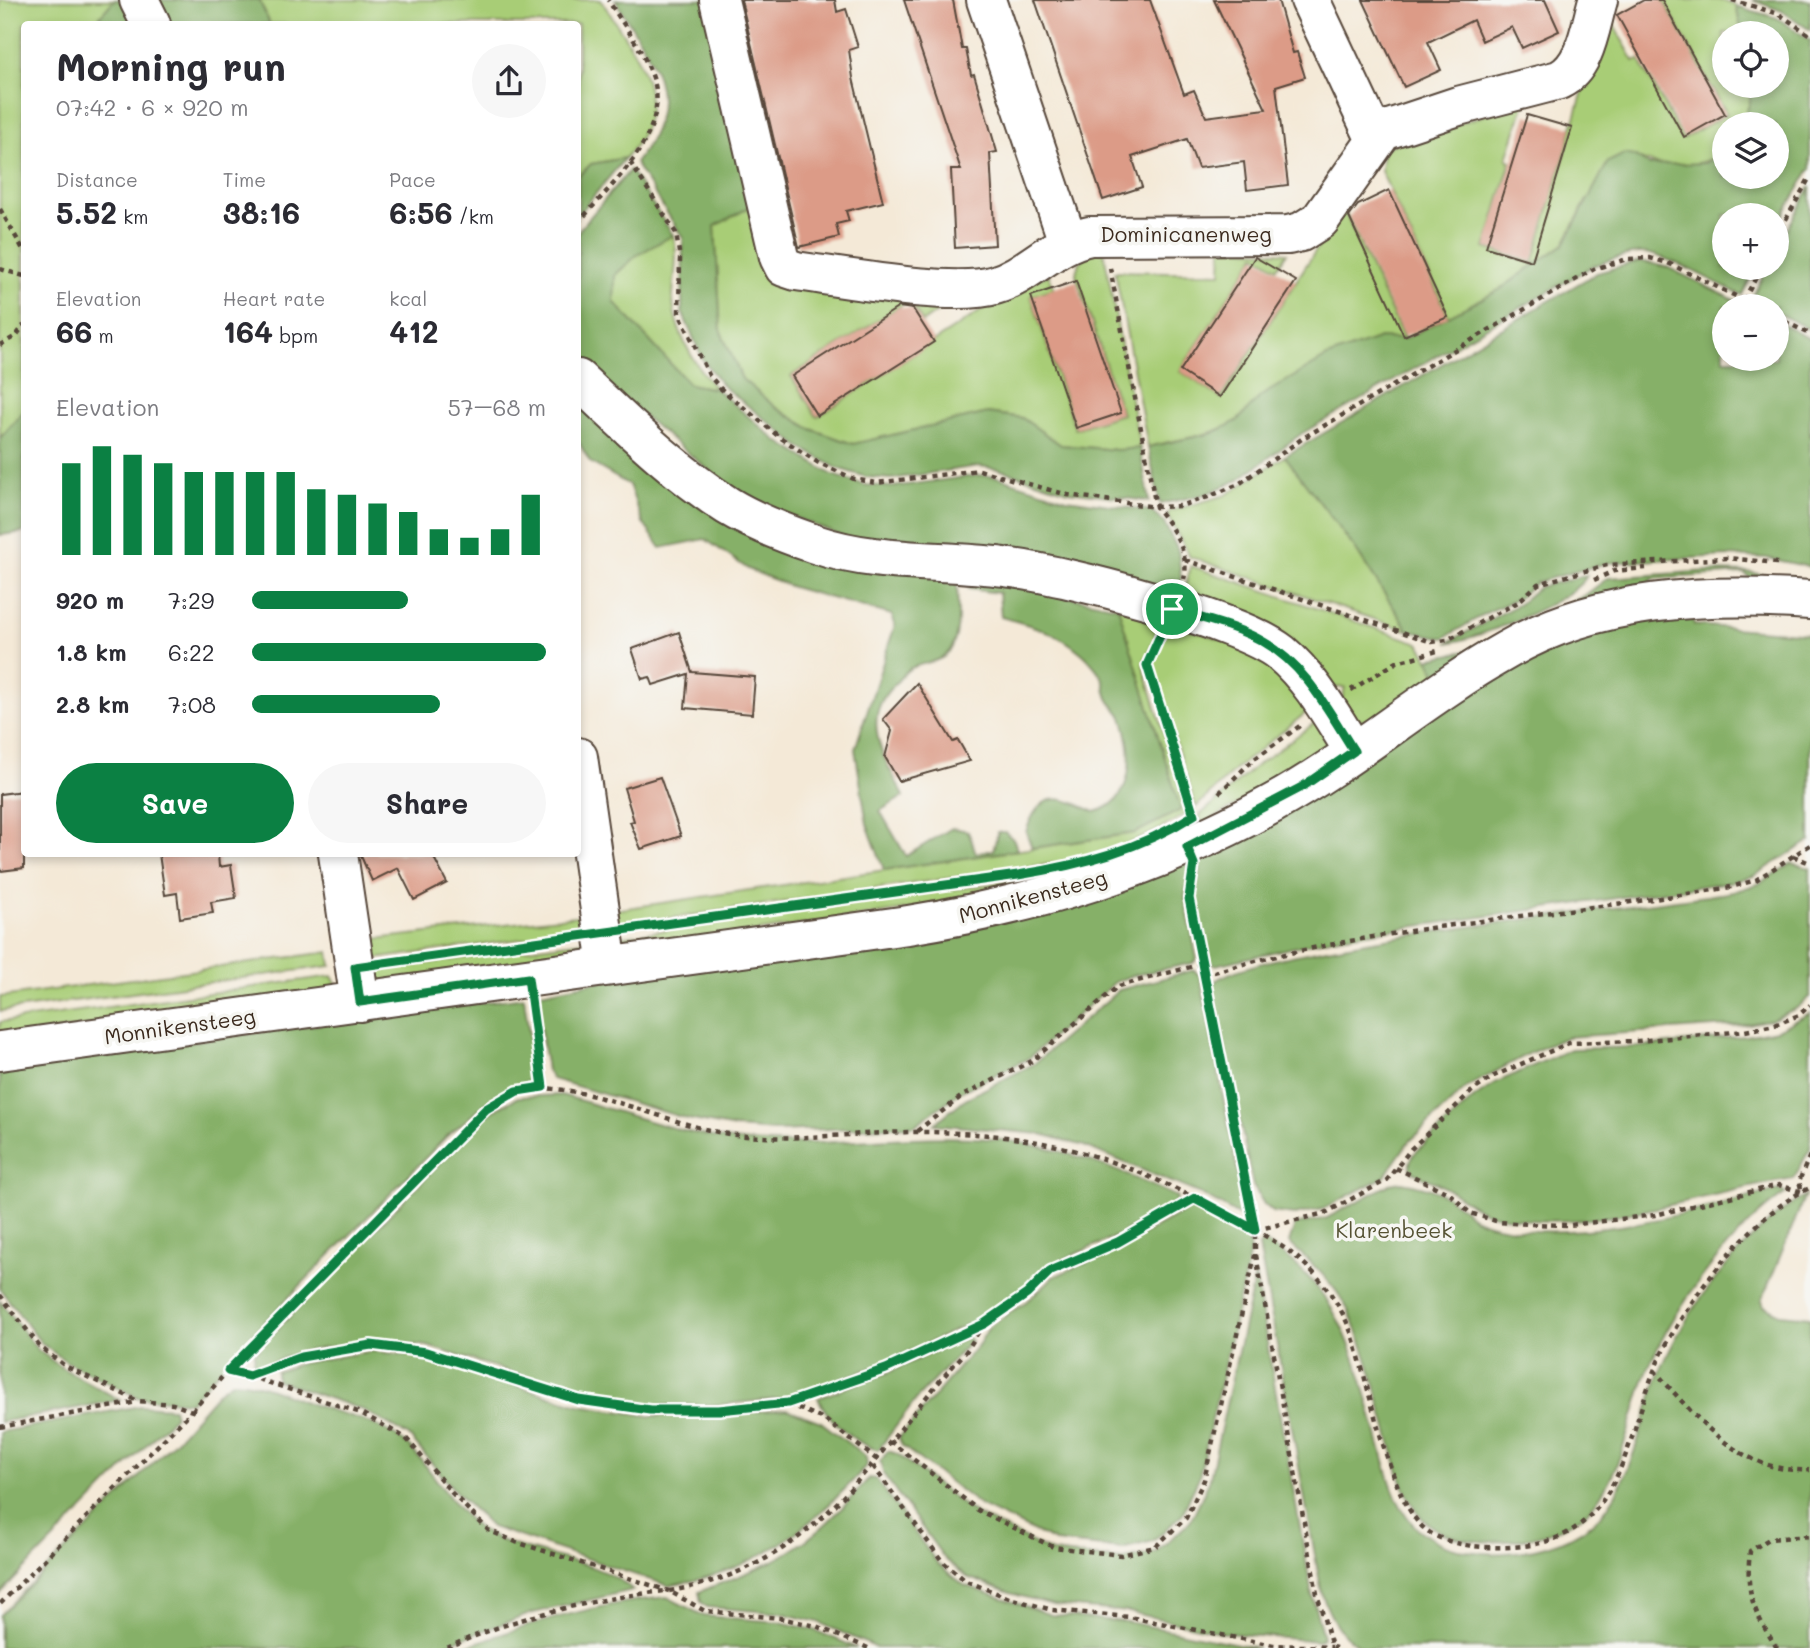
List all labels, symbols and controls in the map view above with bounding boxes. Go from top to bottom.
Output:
map controls [1712,21,1789,371]
button: locate [1712,21,1789,98]
text: Morning run [56,41,286,91]
button: share [472,44,546,118]
text: 07:42 · 6 × 920 m [56,92,249,122]
button: layers [1712,112,1789,189]
text: Distance [56,167,138,192]
text: Time [223,167,266,192]
text: Pace [389,167,436,192]
text: 5.52 [56,192,117,232]
text: 38:16 [223,192,300,232]
text: 6:56 [389,192,453,232]
button: + [1712,203,1789,280]
text: km [117,204,148,229]
text: /km [453,204,494,229]
street label: Dominicanenweg [1100,220,1272,247]
text: Elevation [56,286,141,311]
text: Heart rate [223,286,325,311]
text: kcal [389,286,427,311]
button: − [1712,294,1789,371]
text: 66 [56,311,92,351]
text: 164 [223,311,273,351]
text: 412 [389,311,438,351]
text: m [92,323,114,348]
text: bpm [273,323,318,348]
text: Elevation [56,392,159,422]
text: 57–68 m [447,392,546,422]
pin [1142,579,1202,639]
text: 920 m [56,585,124,615]
text: 7:29 [168,585,214,615]
icon: arrive [1153,590,1191,628]
text: 1.8 km [56,637,126,667]
text: 6:22 [168,637,215,667]
text: 2.8 km [56,689,129,719]
text: 7:08 [168,689,216,719]
button: Save [56,763,294,843]
button: Share [308,763,546,843]
street label: Monnikensteeg [956,863,1110,928]
street label: Monnikensteeg [103,1002,257,1049]
park label: Klarenbeek [1336,1216,1452,1243]

